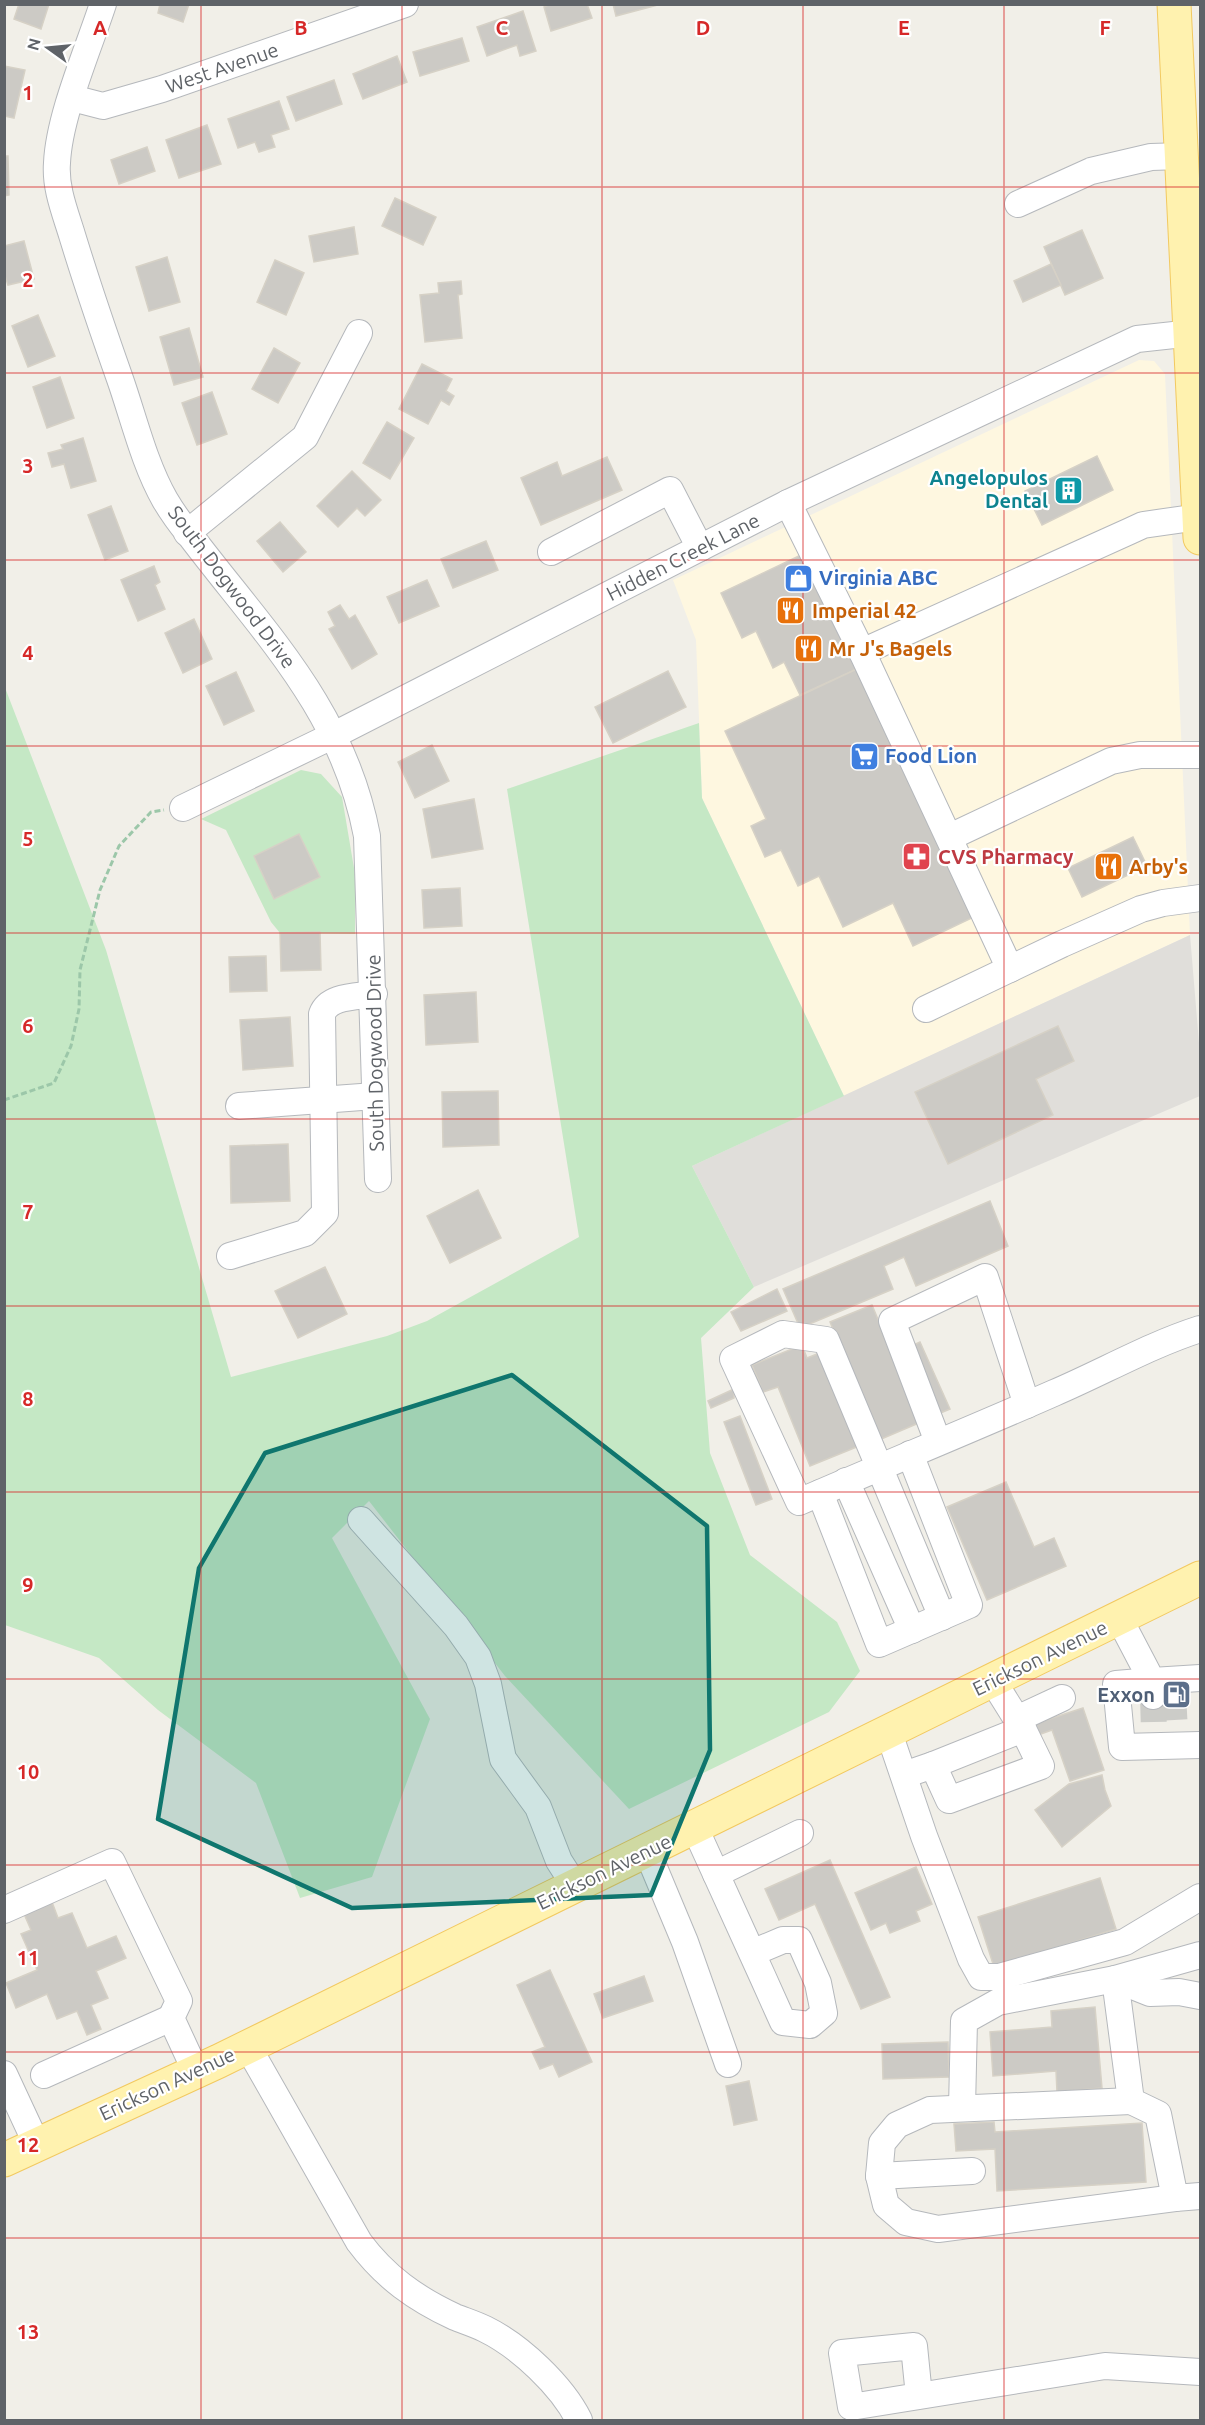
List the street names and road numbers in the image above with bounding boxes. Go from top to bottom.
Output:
street label: West Avenue [162,37,281,98]
street label: South Dogwood Drive [164,501,301,672]
street label: Hidden Creek Lane [602,508,763,605]
street label: South Dogwood Drive [361,954,388,1152]
street label: Erickson Avenue [969,1615,1111,1700]
street label: Erickson Avenue [533,1829,675,1914]
street label: Erickson Avenue [95,2042,238,2125]

